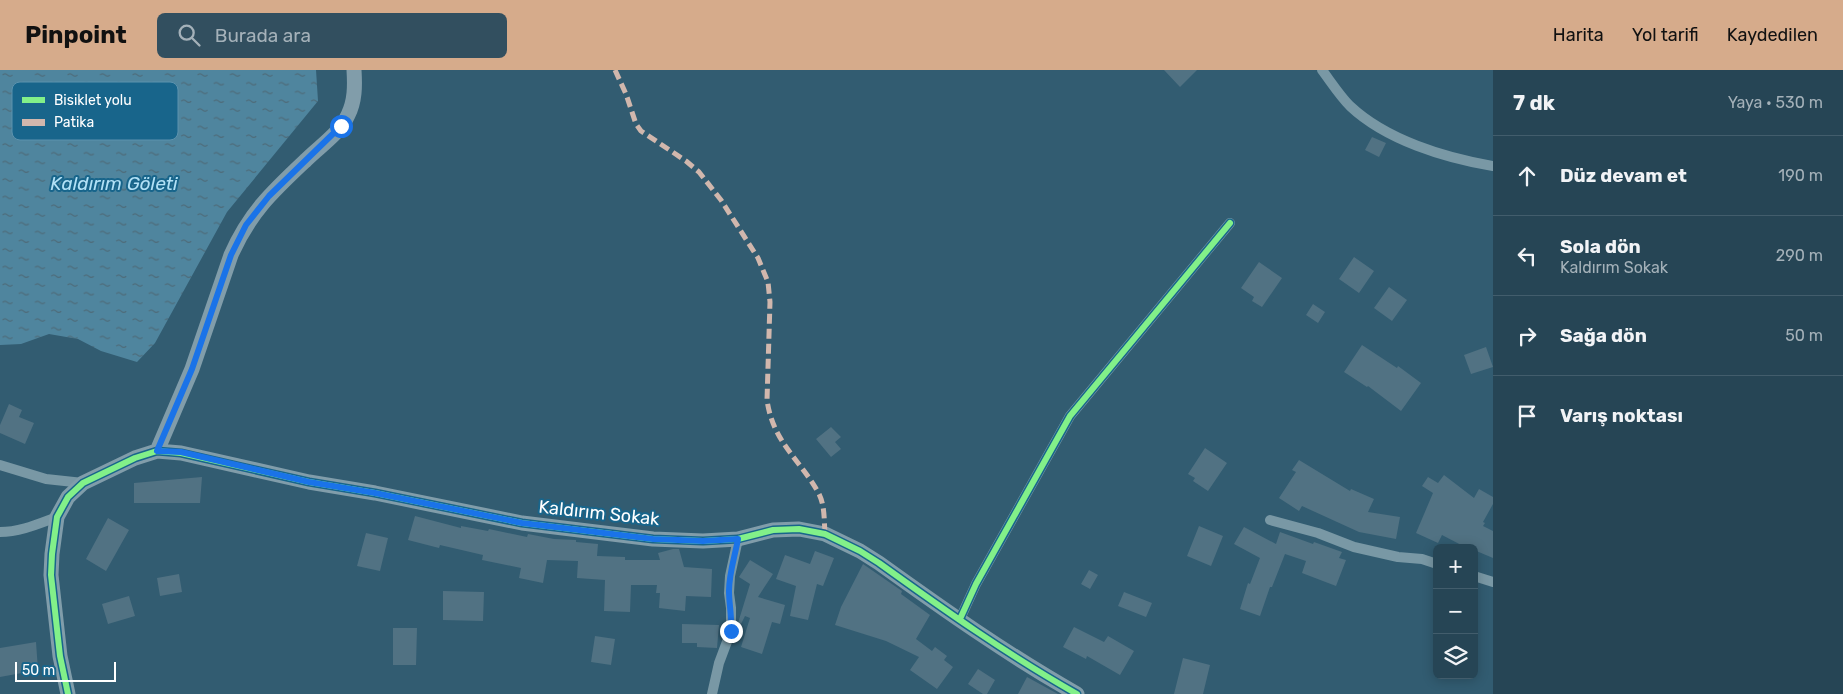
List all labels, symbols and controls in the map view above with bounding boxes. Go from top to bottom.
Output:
search box [157,13,507,58]
text: Pinpoint [25,21,127,49]
icon: search [175,21,203,49]
text: Burada ara [215,24,311,47]
text: Harita [1553,24,1604,46]
text: Yol tarifi [1632,24,1699,46]
text: Kaydedilen [1727,24,1818,46]
legend [12,82,178,140]
text: 7 dk [1513,90,1555,115]
text: Bisiklet yolu [54,92,132,109]
text: Yaya · 530 m [1728,93,1823,112]
text: Patika [54,114,94,131]
route start [330,115,353,138]
icon: ahead [1513,162,1541,190]
text: Düz devam et [1560,164,1687,187]
text: 190 m [1778,166,1823,185]
water label: Kaldırım Göleti [50,172,178,195]
text: Sola dön [1560,235,1641,258]
icon: left [1513,242,1541,270]
text: 290 m [1776,246,1823,265]
text: Kaldırım Sokak [1560,258,1668,277]
icon: right [1513,322,1541,350]
text: Sağa dön [1560,324,1647,347]
text: 50 m [1785,326,1823,345]
icon: arrive [1513,402,1541,430]
text: Varış noktası [1560,404,1683,427]
street label: Kaldırım Sokak [537,496,661,530]
map controls [1433,544,1478,679]
button: + [1433,544,1478,589]
button: − [1433,589,1478,634]
route end [720,620,743,643]
button: layers [1433,634,1478,679]
scale bar [15,659,116,682]
text: 50 m [22,662,55,679]

